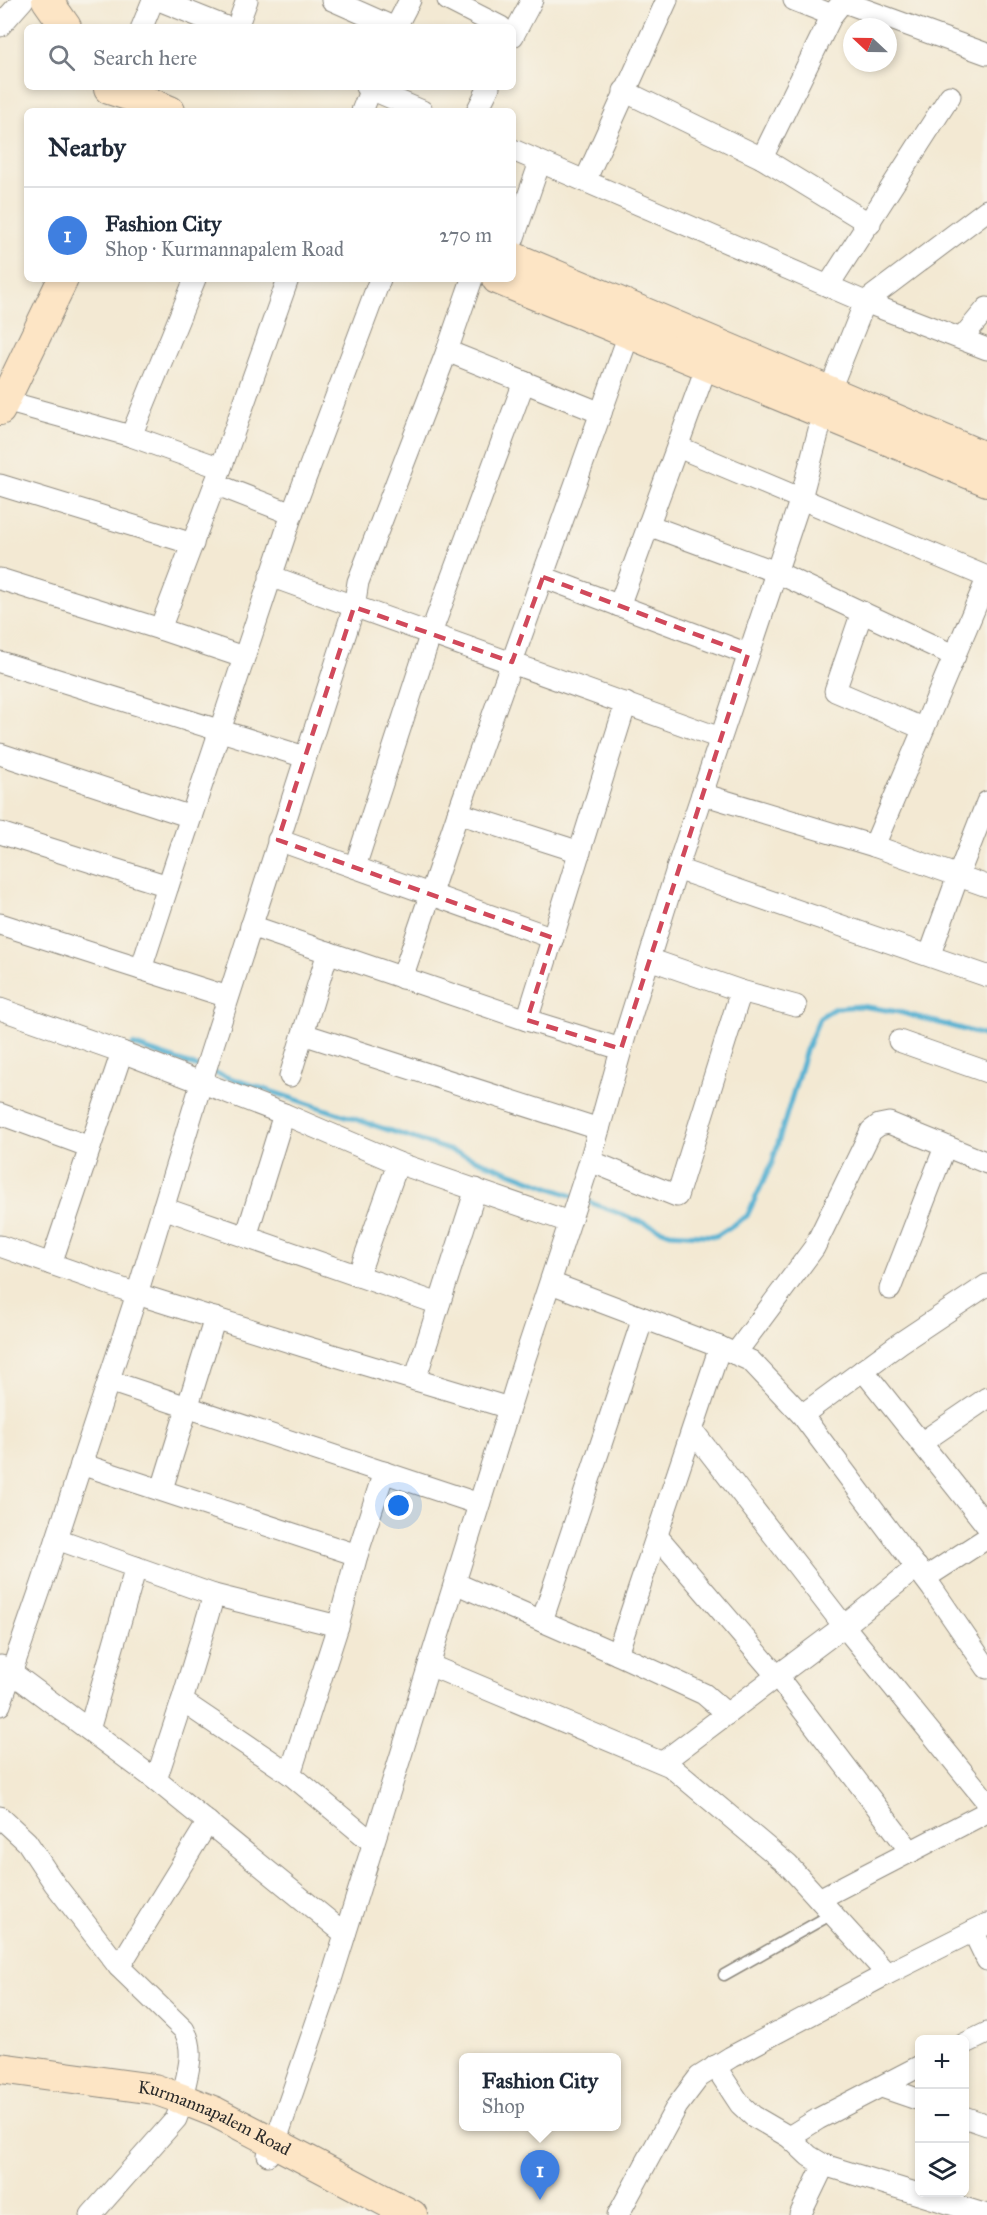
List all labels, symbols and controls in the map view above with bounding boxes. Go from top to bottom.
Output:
north arrow [843,18,897,72]
search box [24,24,516,90]
icon: search [45,41,78,74]
text: Search here [93,44,197,71]
text: Nearby [48,131,126,163]
text: Fashion City [105,210,221,237]
text: 1 [64,223,71,247]
text: 270 m [439,223,492,247]
text: Shop · Kurmannapalem Road [105,237,344,261]
your location [384,1491,413,1520]
map controls [915,2035,969,2197]
button: + [915,2035,969,2089]
popup [459,2053,621,2131]
text: Fashion City [482,2067,598,2094]
street label: Kurmannapalem Road [137,2076,295,2160]
button: − [915,2089,969,2143]
text: Shop [482,2094,525,2118]
button: layers [915,2143,969,2197]
pin: 1 [520,2150,560,2200]

